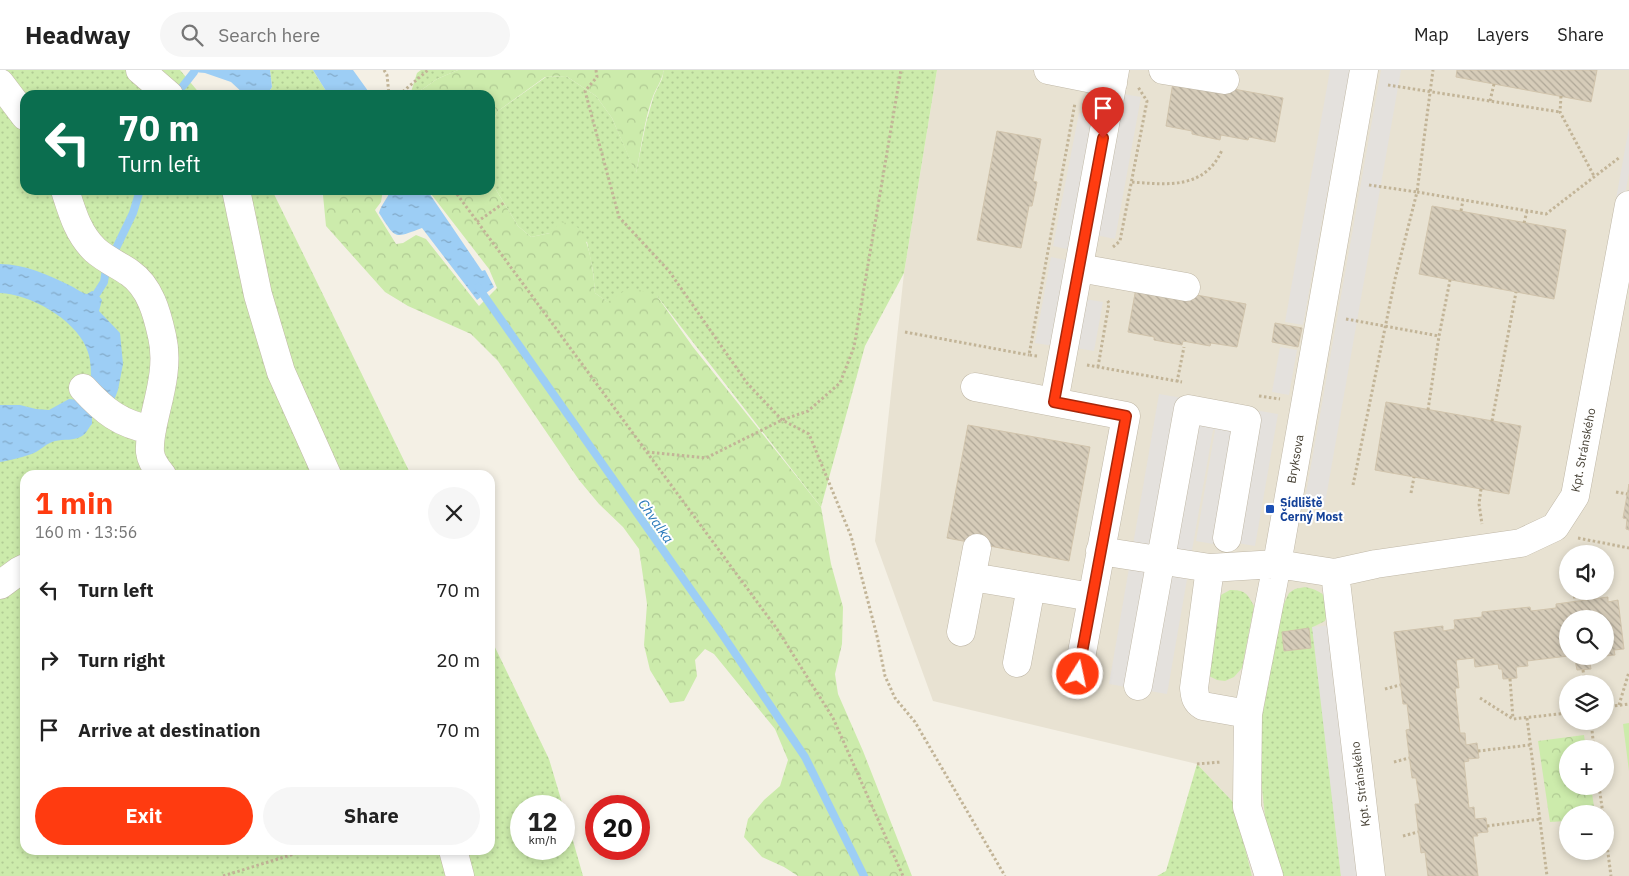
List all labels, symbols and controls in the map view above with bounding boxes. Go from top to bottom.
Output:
search box [160,12,510,57]
text: Headway [25,19,130,51]
icon: search [178,21,206,49]
text: Search here [218,23,320,47]
text: Map [1414,23,1449,46]
text: Layers [1477,23,1529,46]
text: Share [1557,23,1604,46]
pin [1082,87,1124,138]
icon: arrive [1089,94,1117,122]
text: 70 m [118,105,200,151]
icon: left [35,110,100,175]
text: Turn left [118,149,201,178]
street label: Kpt. Stránského [1567,406,1599,493]
street label: Bryksova [1283,433,1307,485]
text: 1 min [35,483,113,522]
button: close [428,487,480,539]
water label: Chvalka [634,495,678,547]
place label: Sídliště Černý Most [1280,495,1343,524]
marker: Sídliště Černý Most [1264,503,1276,515]
text: 160 m · 13:56 [35,522,137,542]
map controls [1559,545,1614,860]
button: sound [1559,545,1614,600]
icon: left [35,576,63,604]
text: Turn left [78,578,154,602]
text: 70 m [436,578,480,602]
button: search [1559,610,1614,665]
icon: right [35,646,63,674]
position arrow [1051,647,1103,699]
text: Turn right [78,648,165,672]
text: 20 m [436,648,480,672]
button: layers [1559,675,1614,730]
icon: arrive [35,716,63,744]
text: Arrive at destination [78,718,261,742]
text: 70 m [436,718,480,742]
street label: Kpt. Stránského [1347,740,1373,827]
button: + [1559,740,1614,795]
button: Exit [35,787,253,845]
button: Share [263,787,480,845]
speed limit sign: 20 [585,795,650,860]
text: 12 [527,805,558,838]
button: − [1559,805,1614,860]
text: km/h [528,832,557,847]

